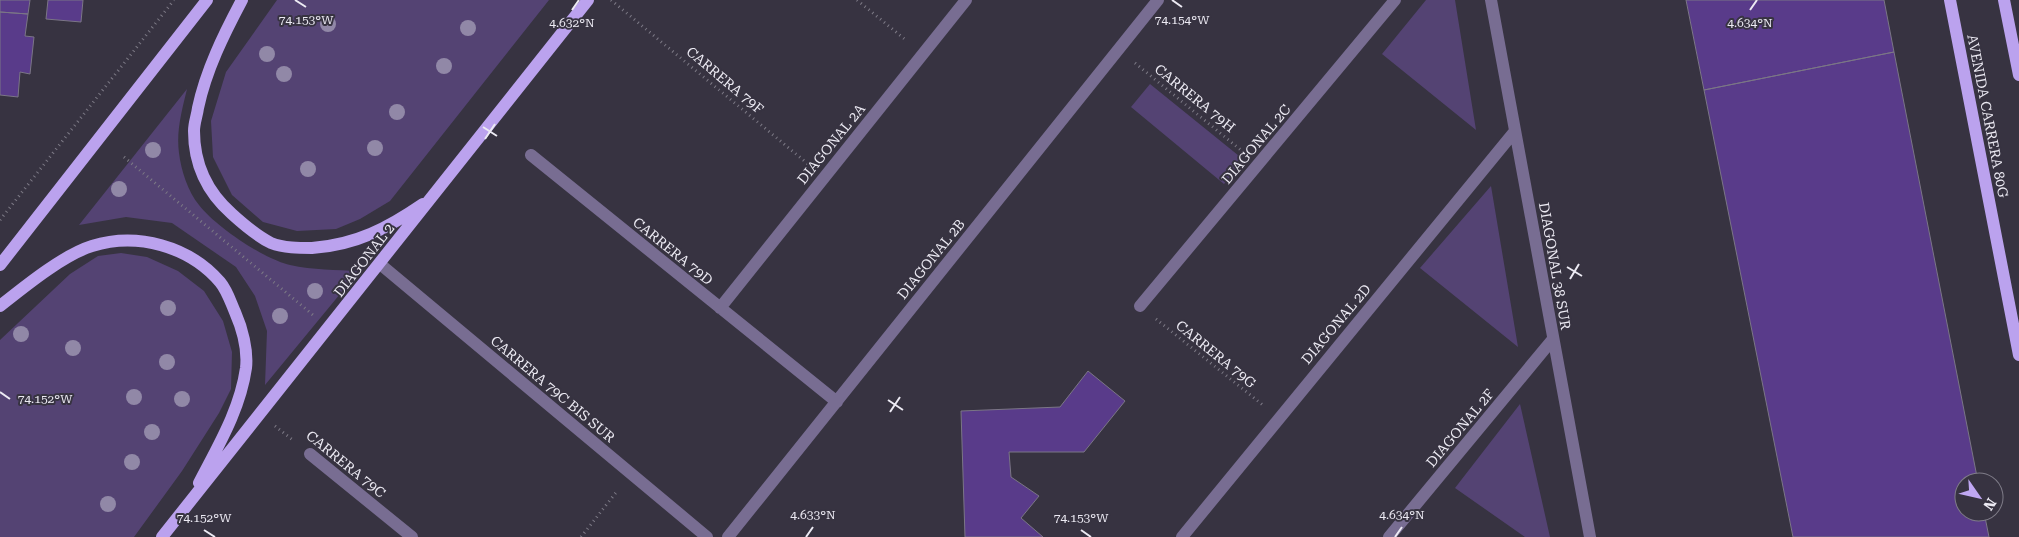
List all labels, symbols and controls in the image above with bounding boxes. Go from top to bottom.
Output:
text: 74.153°W [279,13,334,27]
text: 74.154°W [1155,13,1210,27]
text: 4.632°N [549,16,595,30]
text: 4.634°N [1727,16,1773,30]
street label: AVENIDA CARRERA 80G [1964,33,2012,199]
street label: CARRERA 79F [683,43,767,117]
street label: CARRERA 79H [1152,61,1239,136]
street label: DIAGONAL 2A [794,101,868,187]
street label: DIAGONAL 2C [1218,101,1294,187]
street label: DIAGONAL 38 SUR [1536,201,1574,331]
street label: CARRERA 79D [630,214,716,288]
street label: DIAGONAL 2B [894,216,968,302]
street label: DIAGONAL 2 [330,220,398,300]
street label: DIAGONAL 2D [1298,281,1374,367]
street label: CARRERA 79G [1173,317,1259,391]
street label: CARRERA 79C BIS SUR [488,332,619,446]
street label: DIAGONAL 2F [1423,386,1497,470]
text: 74.152°W [18,392,73,406]
street label: CARRERA 79C [303,427,389,501]
north arrow [1954,472,2004,522]
text: N [1980,495,1999,513]
text: 4.633°N [790,508,836,522]
text: 4.634°N [1379,508,1425,522]
text: 74.152°W [177,511,232,525]
text: 74.153°W [1054,511,1109,525]

